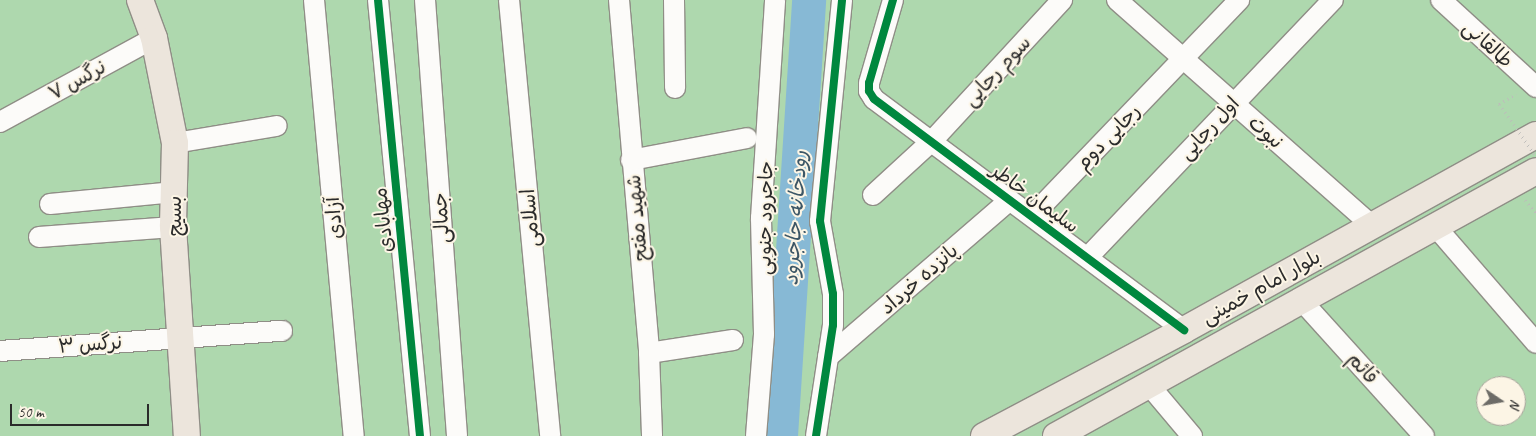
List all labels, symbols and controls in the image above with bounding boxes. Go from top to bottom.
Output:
street label: طالقانی [1458,15,1518,73]
street label: سوم رجایی [958,31,1036,111]
street label: نرگس ۷ [44,54,110,106]
street label: اول رجایی [1174,91,1244,165]
street label: رجایی دوم [1071,99,1145,175]
street label: نبوت [1244,110,1288,154]
water label: رودخانه جاجرود [778,150,812,286]
street label: سلیمان خاطر [986,158,1084,238]
street label: جاجرود جنوبی [752,161,778,275]
street label: شهید مفتح [621,174,653,262]
street label: مهابادی [368,186,398,254]
street label: اسلامی [516,188,544,248]
street label: جمالی [427,192,455,244]
street label: بسیج [162,196,186,236]
street label: آزادی [320,196,348,240]
street label: پانزده خرداد [875,239,963,319]
street label: بلوار امام خمینی [1197,244,1325,330]
street label: نرگس ۳ [57,330,123,358]
street label: قائم [1342,347,1384,389]
north arrow [1476,376,1526,426]
scale bar [12,394,151,426]
text: N [1506,398,1524,410]
text: 50 m [18,403,44,422]

